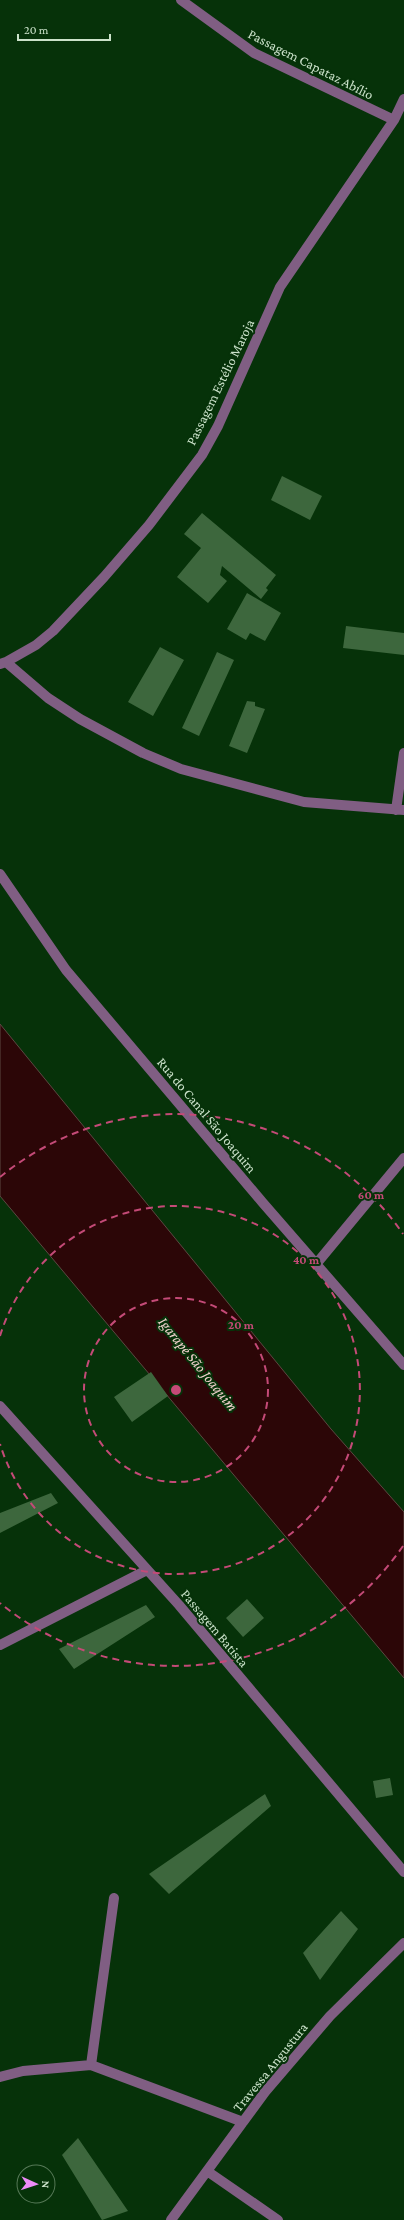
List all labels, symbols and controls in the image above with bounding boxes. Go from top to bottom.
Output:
scale bar [18,16,110,42]
text: 20 m [24,23,49,37]
street label: Passagem Capataz Abílio [246,25,376,103]
street label: Passagem Estélio Maroja [183,316,259,448]
street label: Rua do Canal São Joaquim [154,1054,260,1176]
text: 60 m [358,1188,385,1202]
text: 40 m [293,1253,320,1267]
water label: Igarapé São Joaquim [154,1314,241,1415]
text: 20 m [228,1318,255,1332]
centre of rings [169,1383,183,1397]
street label: Passagem Batista [178,1586,252,1670]
street label: Travessa Angustura [229,2019,311,2115]
north arrow [16,2164,56,2204]
text: N [40,2180,52,2189]

